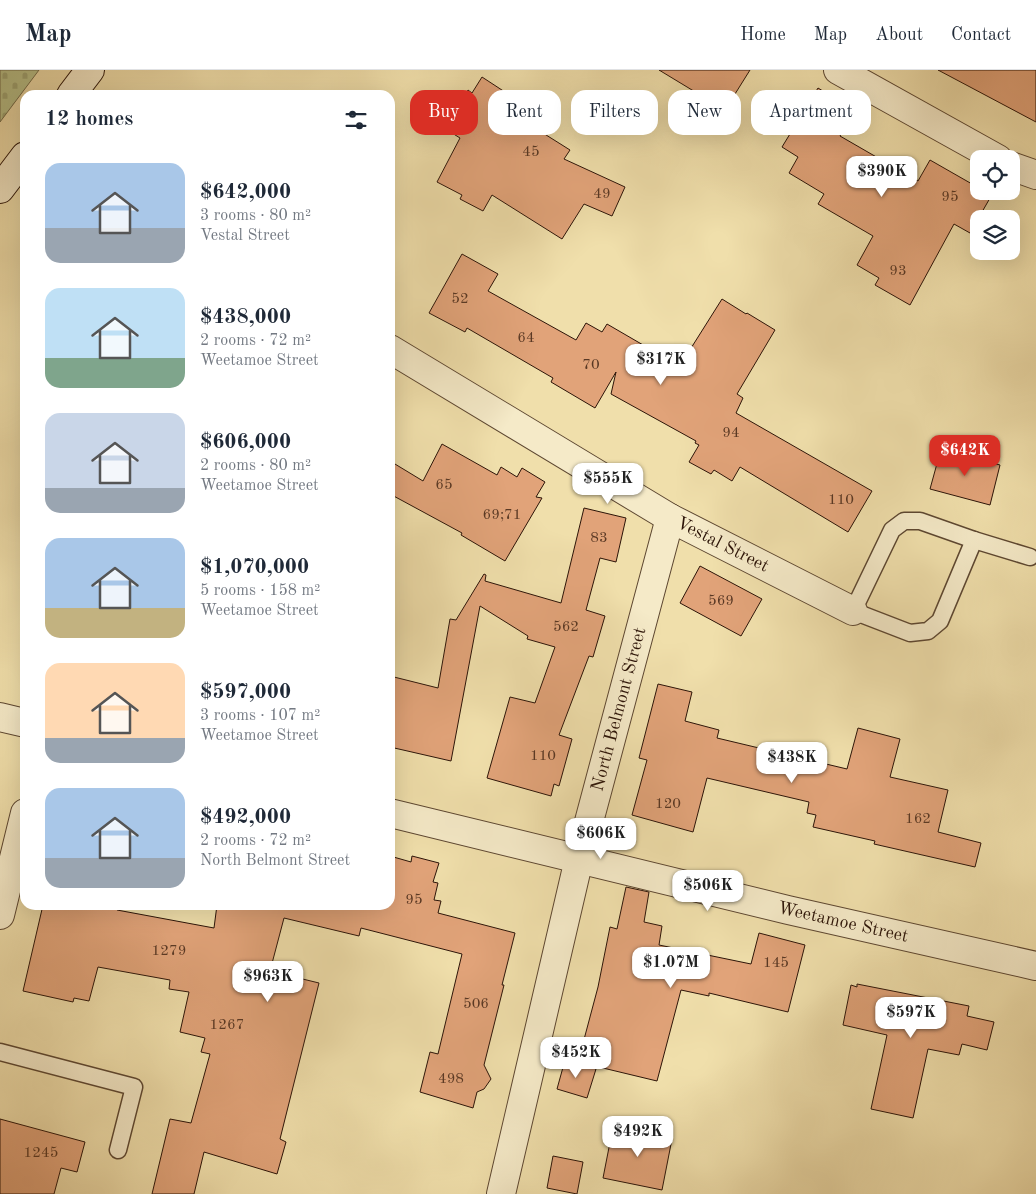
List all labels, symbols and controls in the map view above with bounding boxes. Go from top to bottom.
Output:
text: Map [25,23,72,47]
text: Home [740,26,786,44]
text: Map [814,26,847,44]
text: About [875,26,923,44]
text: Contact [951,26,1011,44]
chip: Buy [410,90,478,135]
chip: Rent [488,90,561,135]
chip: Filters [571,90,658,135]
chip: New [668,90,741,135]
chip: Apartment [751,90,871,135]
icon: filters [342,106,370,134]
text: 12 homes [45,109,133,130]
house number: 45 [522,145,540,160]
map controls [970,150,1020,260]
button: locate [970,150,1020,200]
pin: $390K [847,156,917,198]
text: $390K [857,164,907,180]
text: $642,000 [200,182,291,203]
icon: home [85,183,145,243]
house number: 49 [593,187,611,202]
house number: 95 [941,190,959,205]
text: 3 rooms · 80 m² [200,208,311,224]
button: layers [970,210,1020,260]
text: Vestal Street [200,228,290,244]
house number: 93 [889,264,907,279]
house number: 52 [451,292,469,307]
text: $438,000 [200,307,291,328]
icon: home [85,308,145,368]
house number: 64 [517,331,535,346]
text: 2 rooms · 72 m² [200,333,311,349]
pin: $317K [626,344,696,386]
text: $317K [636,352,686,368]
text: Weetamoe Street [200,353,319,369]
house number: 70 [582,358,600,373]
house number: 94 [722,426,740,441]
text: $606,000 [200,432,291,453]
icon: home [85,433,145,493]
pin: $642K [930,434,1000,477]
text: $642K [940,443,990,459]
text: 2 rooms · 80 m² [200,458,311,474]
pin: $555K [573,462,643,505]
text: $555K [583,471,633,487]
text: Weetamoe Street [200,478,319,494]
house number: 65 [435,478,453,493]
house number: 110 [828,493,854,508]
house number: 69;71 [482,508,522,523]
street label: Vestal Street [673,514,772,576]
house number: 83 [590,531,608,546]
text: $1,070,000 [200,557,309,578]
icon: home [85,558,145,618]
text: 5 rooms · 158 m² [200,583,320,599]
house number: 569 [708,594,734,609]
text: Weetamoe Street [200,603,319,619]
house number: 562 [553,620,579,635]
street label: North Belmont Street [588,625,649,793]
text: $597,000 [200,682,291,703]
icon: home [85,683,145,743]
text: 3 rooms · 107 m² [200,708,320,724]
text: Weetamoe Street [200,728,319,744]
pin: $438K [757,742,827,784]
house number: 110 [530,749,556,764]
text: $438K [767,750,817,766]
house number: 120 [655,797,681,812]
text: $492,000 [200,807,291,828]
icon: home [85,808,145,868]
house number: 162 [905,812,931,827]
pin: $606K [566,818,636,860]
text: $606K [576,826,626,842]
text: 2 rooms · 72 m² [200,833,311,849]
text: North Belmont Street [200,853,350,869]
pin: $506K [673,870,743,912]
text: $506K [683,878,733,894]
house number: 95 [405,893,423,908]
street label: Weetamoe Street [776,899,910,946]
house number: 1279 [152,944,186,959]
pin: $1.07M [630,946,712,989]
text: $1.07M [643,955,699,971]
house number: 145 [763,956,789,971]
pin: $963K [233,960,303,1003]
text: $963K [243,969,293,985]
pin: $597K [876,996,946,1039]
house number: 506 [463,997,489,1012]
text: $597K [886,1005,936,1021]
house number: 1267 [210,1018,244,1033]
pin: $452K [541,1036,611,1079]
text: $452K [551,1045,601,1061]
house number: 498 [438,1072,464,1087]
pin: $492K [603,1116,673,1158]
text: $492K [613,1124,663,1140]
house number: 1245 [24,1146,58,1161]

